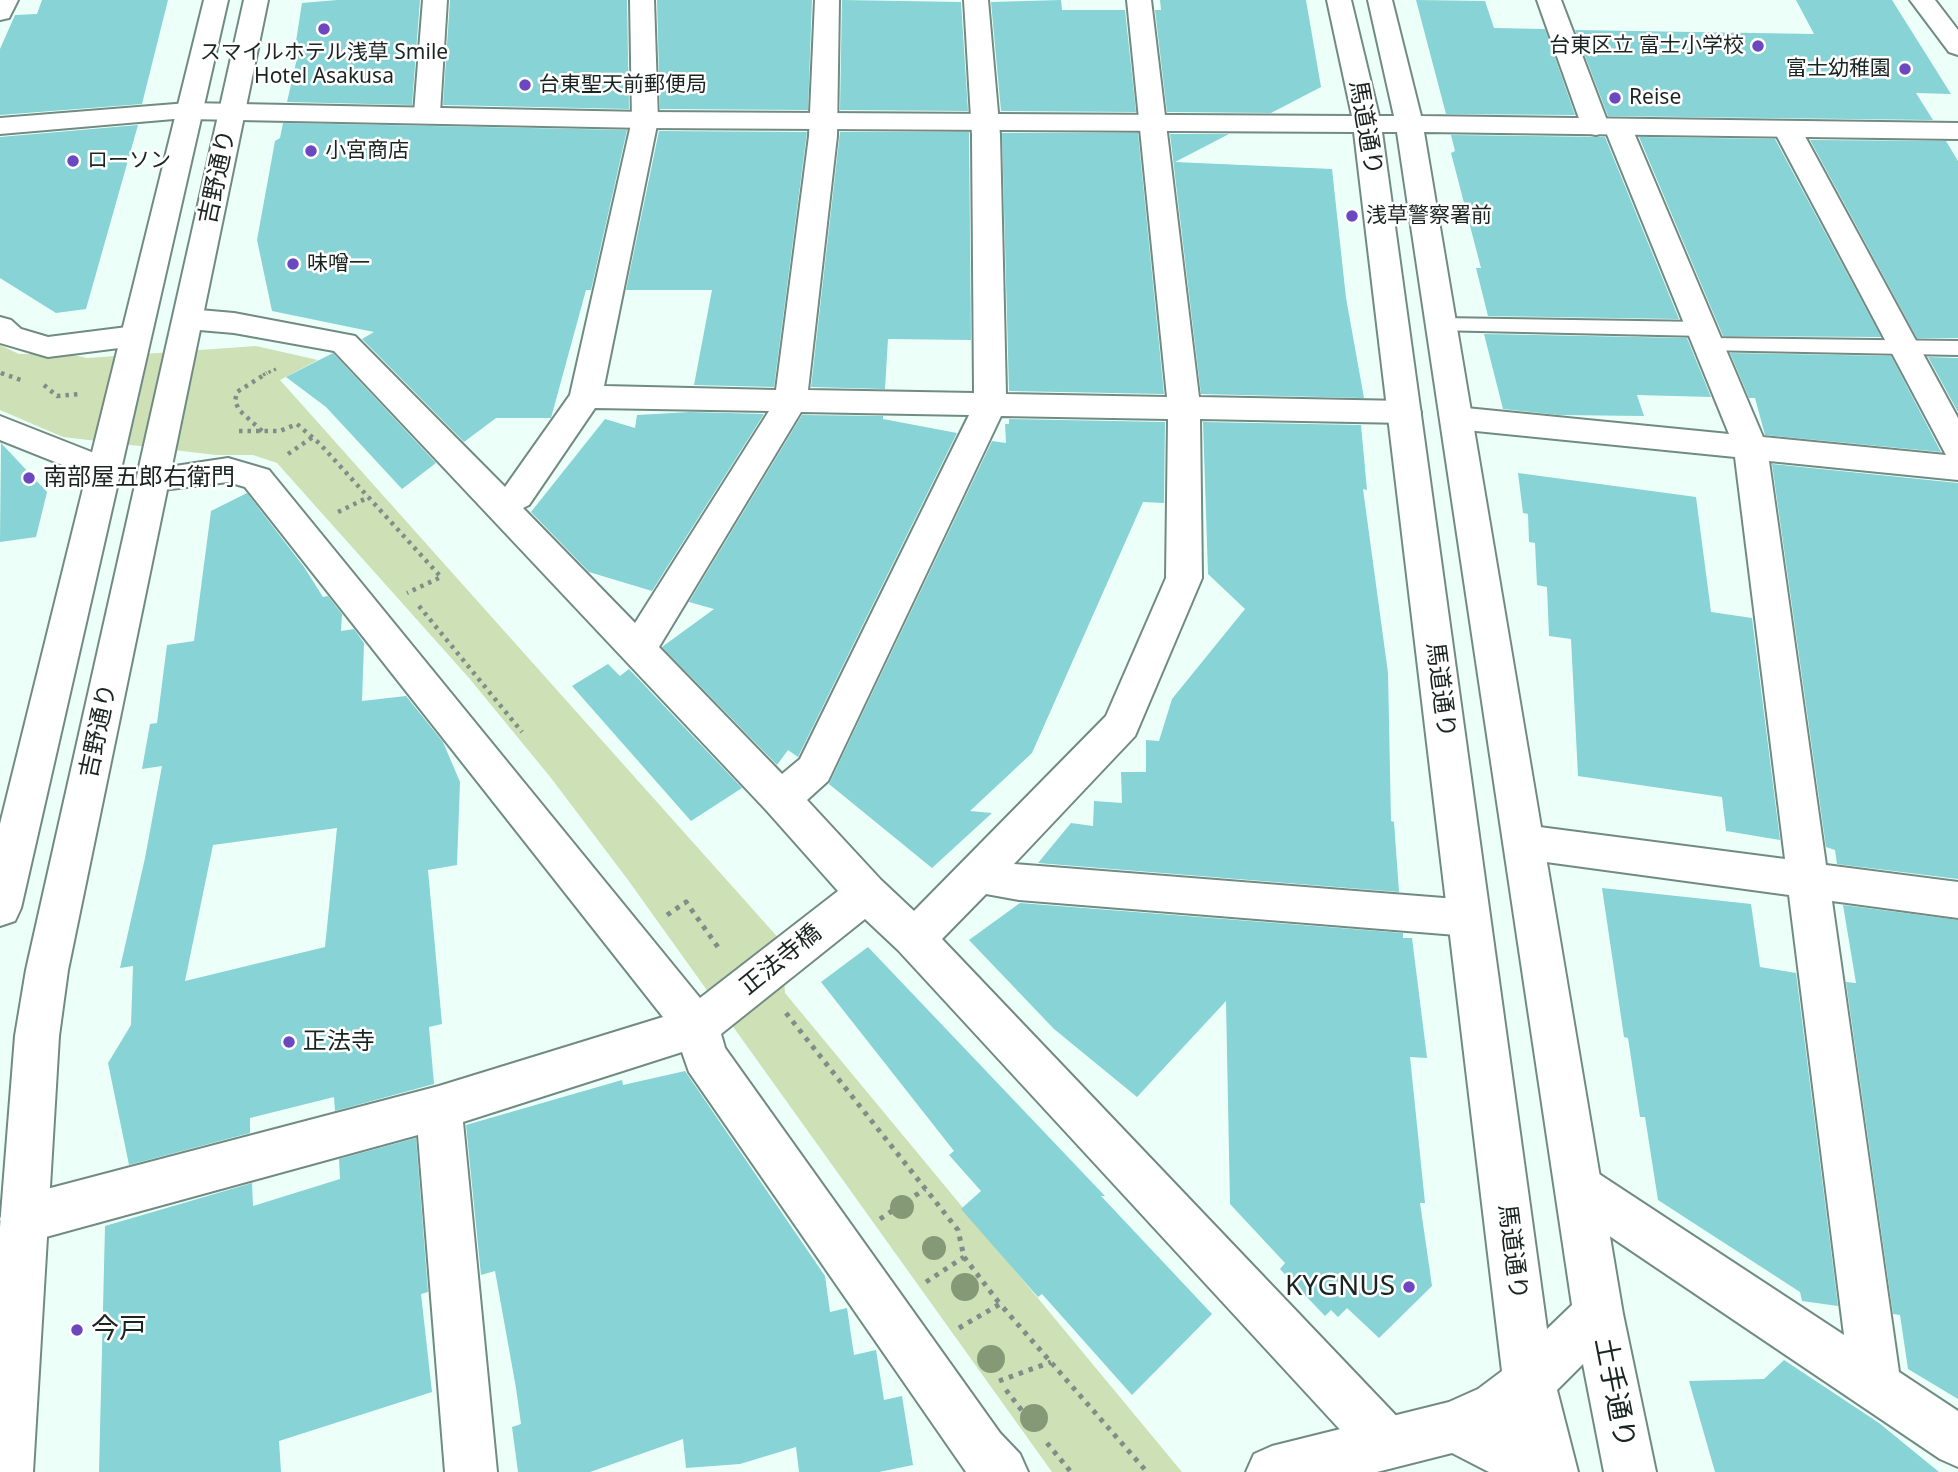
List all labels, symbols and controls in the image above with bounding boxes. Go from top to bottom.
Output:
marker: スマイルホテル浅草 Smile Hotel Asakusa [316,21,332,37]
place label: 台東区立 富士小学校 [1550,33,1744,59]
marker: 台東区立 富士小学校 [1750,38,1766,54]
place label: スマイルホテル浅草 Smile Hotel Asakusa [200,40,448,90]
place label: 富士幼稚園 [1786,56,1891,82]
marker: 富士幼稚園 [1897,61,1913,77]
place label: 台東聖天前郵便局 [539,72,707,98]
marker: 台東聖天前郵便局 [517,77,533,93]
street label: 馬道通り [1342,78,1388,178]
place label: Reise [1629,85,1681,111]
marker: Reise [1607,90,1623,106]
street label: 吉野通り [194,127,242,227]
place label: 小宮商店 [325,138,409,164]
marker: 小宮商店 [303,143,319,159]
place label: ローソン [87,148,171,174]
marker: ローソン [65,153,81,169]
place label: 浅草警察署前 [1366,203,1492,229]
marker: 浅草警察署前 [1344,208,1360,224]
place label: 味噌一 [307,251,370,277]
marker: 味噌一 [285,256,301,272]
place label: 南部屋五郎右衛門 [43,464,235,492]
marker: 南部屋五郎右衛門 [21,470,37,486]
street label: 馬道通り [1420,641,1460,739]
street label: 吉野通り [75,681,123,781]
street label: 正法寺橋 [735,919,827,1001]
place label: 正法寺 [303,1028,375,1056]
marker: 正法寺 [281,1034,297,1050]
street label: 馬道通り [1492,1203,1532,1301]
place label: KYGNUS [1285,1270,1395,1304]
marker: KYGNUS [1401,1279,1417,1295]
place label: 今戸 [91,1313,147,1347]
marker: 今戸 [69,1322,85,1338]
street label: 土手通り [1587,1335,1641,1451]

